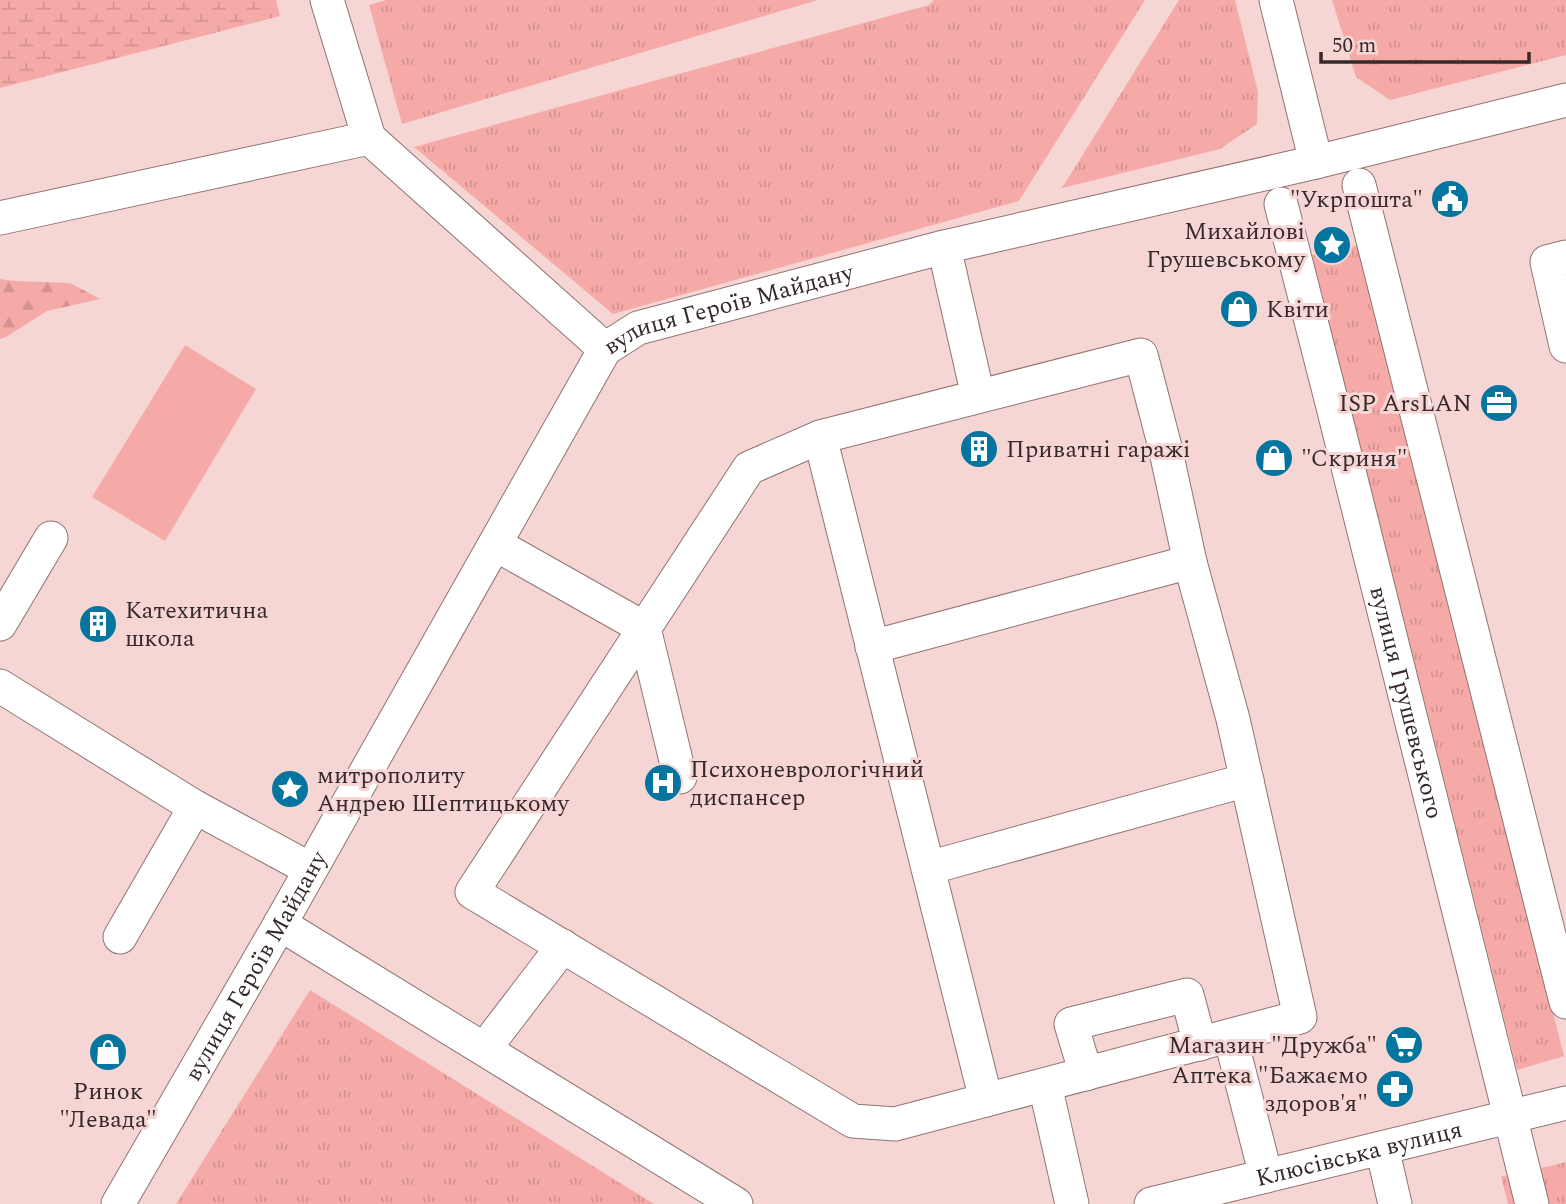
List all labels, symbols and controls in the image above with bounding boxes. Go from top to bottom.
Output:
scale bar [1321,21,1529,65]
text: 50 m [1332,30,1376,62]
public building icon: "Укрпошта" [1429,178,1471,220]
place label: "Укрпошта" [1290,182,1423,218]
place label: Михайлові Грушевському [1146,214,1306,278]
place icon: Михайлові Грушевському [1311,224,1353,266]
street label: вулиця Героїв Майдану [597,254,859,365]
shop icon: Квіти [1218,288,1260,330]
place label: Квіти [1266,292,1329,328]
office icon: ISP ArsLAN [1478,382,1520,424]
place label: ISP ArsLAN [1339,386,1472,422]
building icon: Приватні гаражі [958,428,1000,470]
place label: Приватні гаражі [1006,432,1190,468]
shop icon: "Скриня" [1253,437,1295,479]
place label: "Скриня" [1301,441,1408,477]
street label: вулиця Грушевського [1359,582,1452,823]
place label: Катехитична школа [125,593,269,657]
building icon: Катехитична школа [77,603,119,645]
place label: Психоневрологічний диспансер [690,752,924,816]
place label: митрополиту Андрею Шептицькому [317,758,571,822]
hospital icon: Психоневрологічний диспансер [642,762,684,804]
place icon: митрополиту Андрею Шептицькому [269,768,311,810]
street label: вулиця Героїв Майдану [176,843,337,1088]
supermarket icon: Магазин "Дружба" [1383,1024,1425,1066]
place label: Магазин "Дружба" [1168,1028,1377,1064]
shop icon: Ринок "Левада" [87,1031,129,1073]
place label: Аптека "Бажаємо здоров'я" [1172,1058,1368,1122]
pharmacy icon: Аптека "Бажаємо здоров'я" [1374,1068,1416,1110]
place label: Ринок "Левада" [59,1074,157,1138]
street label: Клюсівська вулиця [1252,1112,1466,1197]

